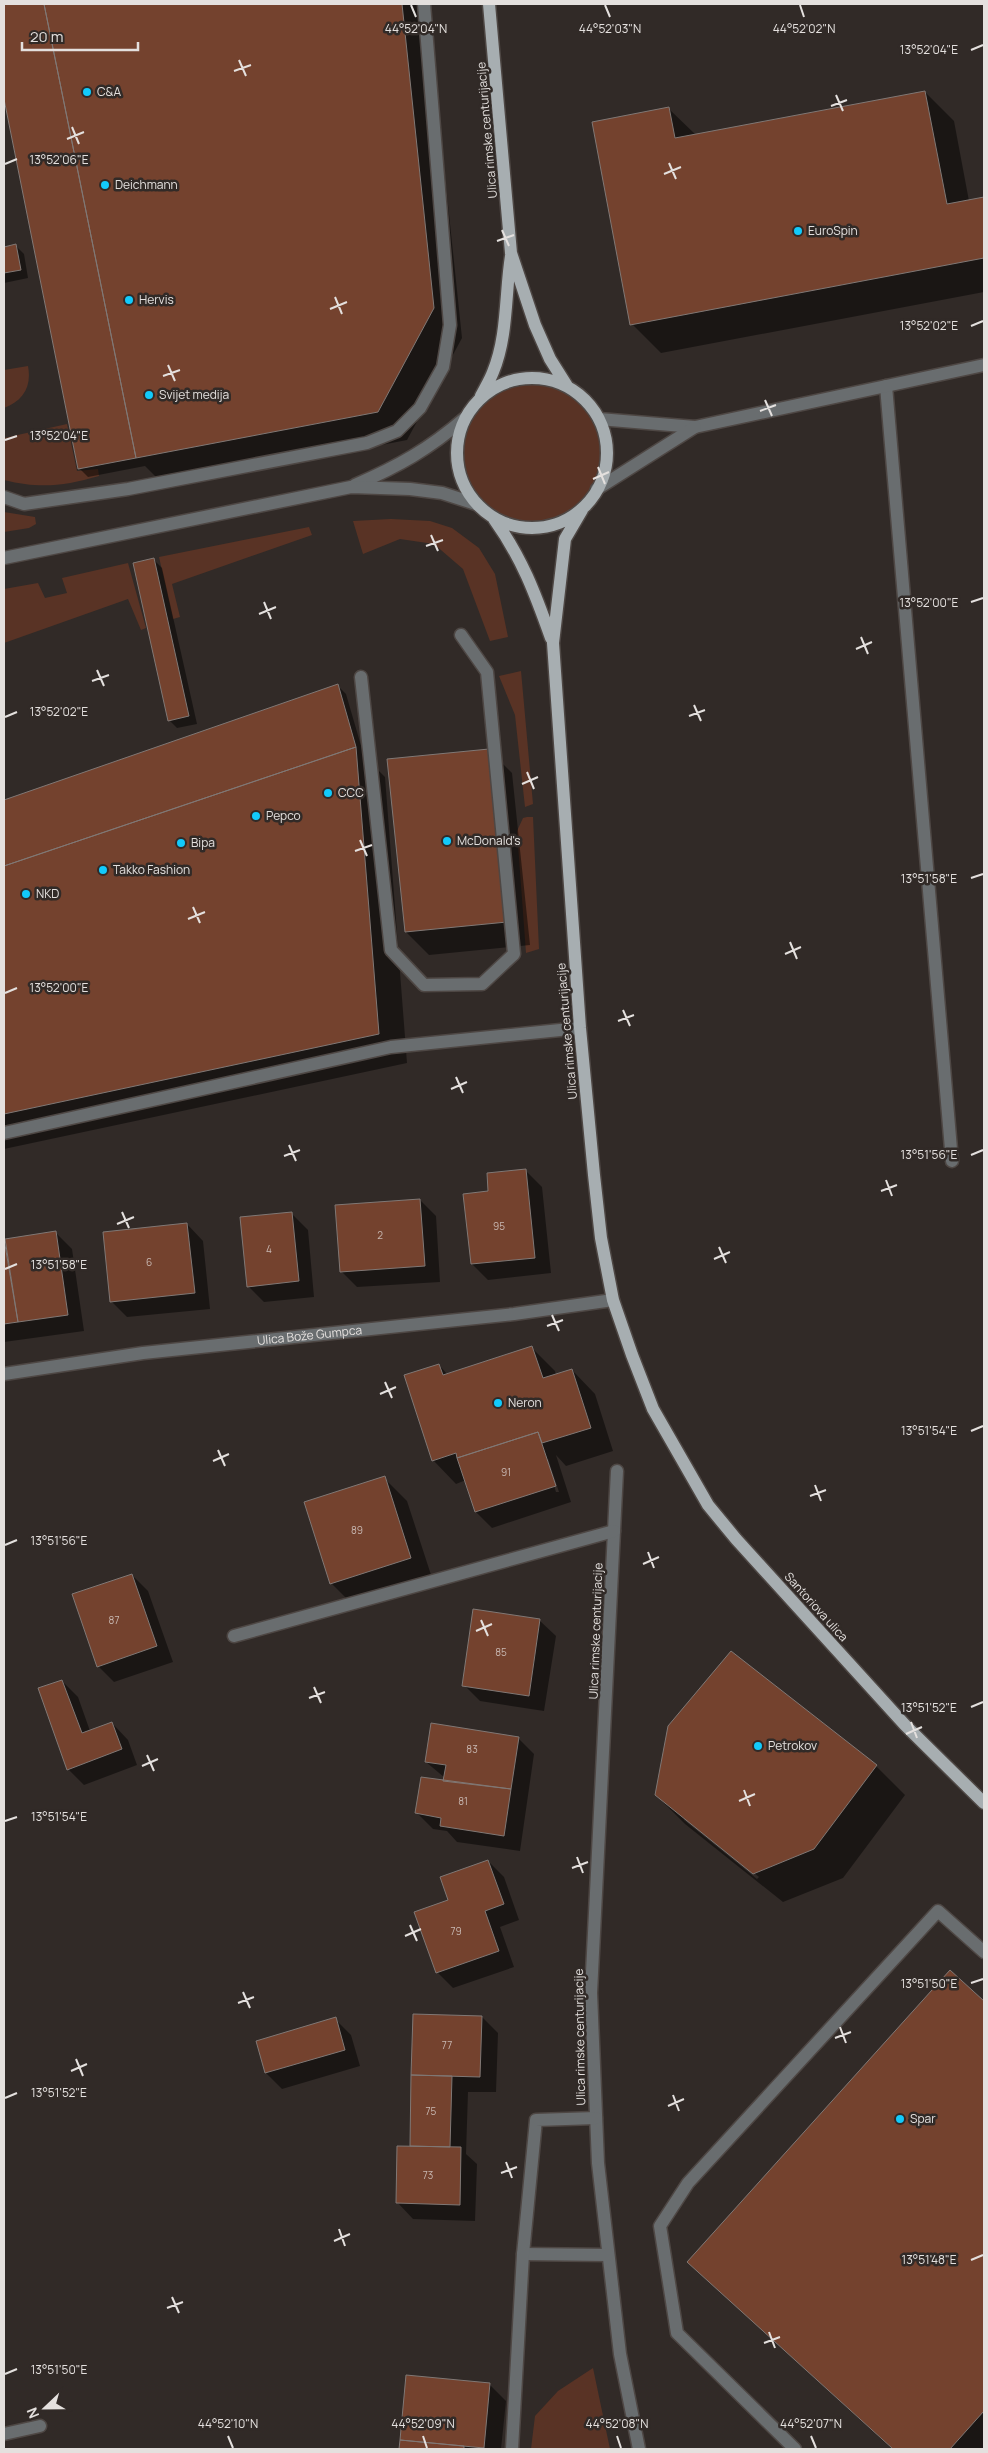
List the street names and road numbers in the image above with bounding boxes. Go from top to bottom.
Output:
street label: Ulica rimske centurijacije [472,61,501,199]
street label: Ulica rimske centurijacije [552,962,581,1100]
street label: Ulica Bože Gumpca [256,1321,363,1349]
street label: Ulica rimske centurijacije [585,1562,606,1700]
street label: Santoriova ulica [781,1568,852,1645]
street label: Ulica rimske centurijacije [570,1968,589,2106]

